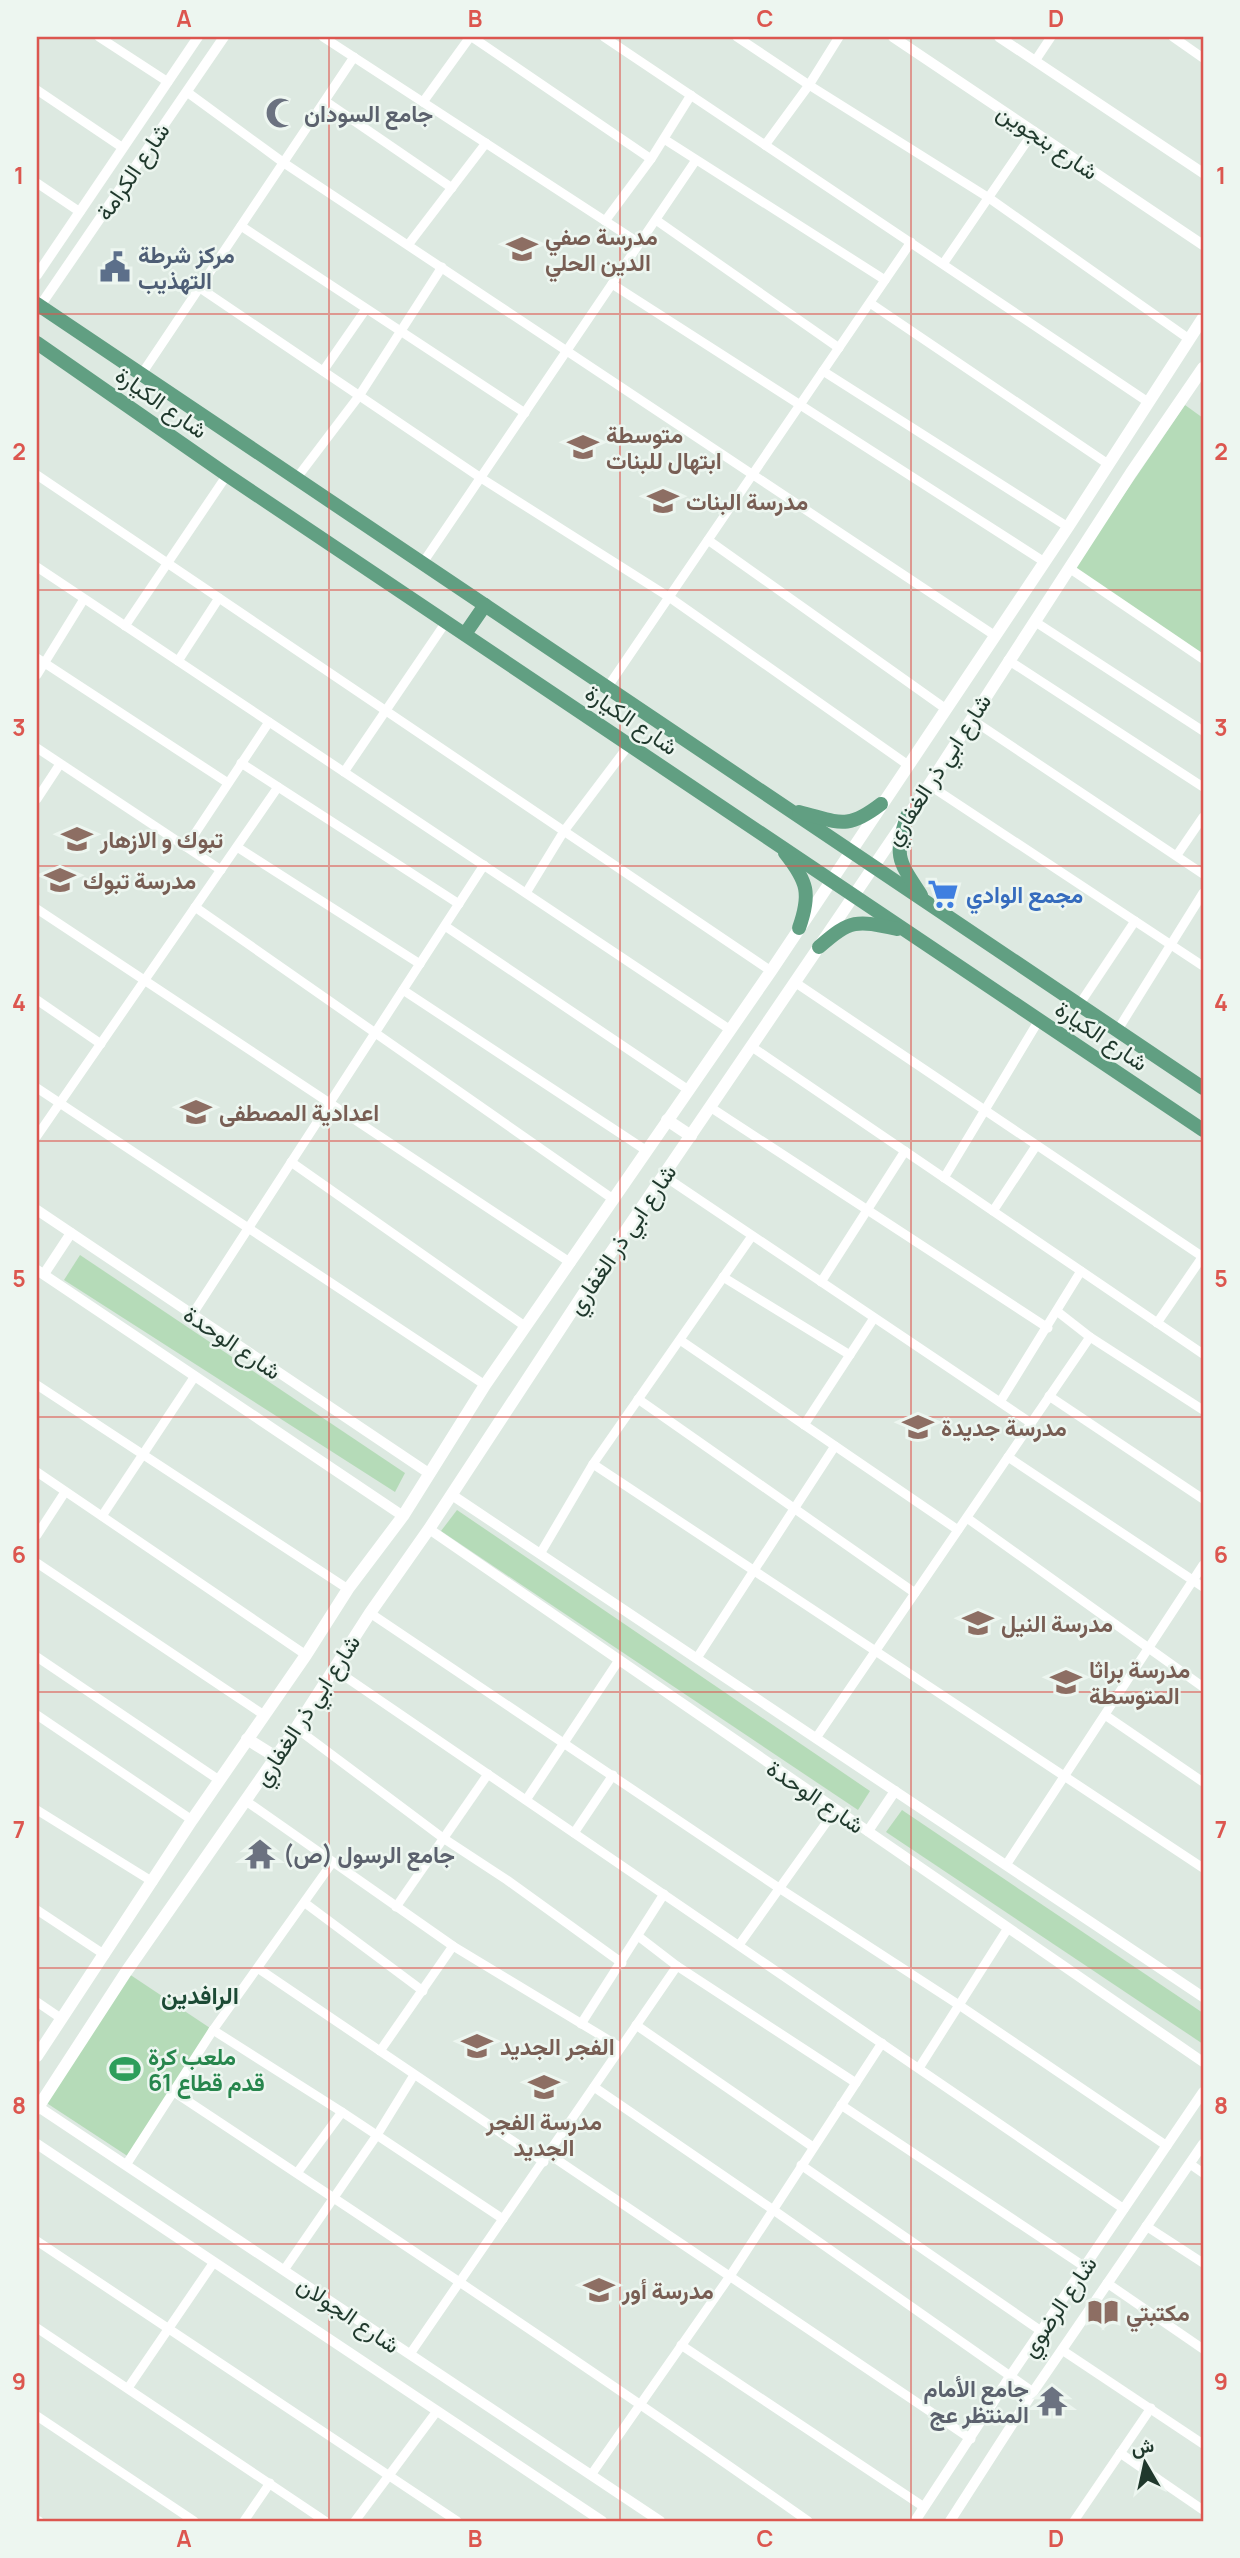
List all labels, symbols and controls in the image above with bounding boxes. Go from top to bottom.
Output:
text: A [176,2,192,34]
text: B [468,2,482,34]
text: C [757,2,774,34]
text: D [1048,2,1064,34]
street label: شارع بنجوين [990,95,1105,187]
mosque icon: جامع السودان [264,96,298,130]
place label: جامع السودان [304,97,433,130]
street label: شارع الكرامة [88,116,177,227]
text: 1 [14,159,24,191]
text: 1 [1216,159,1226,191]
place label: مدرسة صفي الدين الحلي [545,220,658,283]
school or university icon: مدرسة صفي الدين الحلي [505,232,539,266]
place label: مركز شرطة التهذيب [138,238,235,296]
public building icon: مركز شرطة التهذيب [98,250,132,284]
street label: شارع الكيارة [109,359,214,446]
place label: متوسطة ابتهال للبنات [606,418,722,476]
school or university icon: متوسطة ابتهال للبنات [566,430,600,464]
text: 2 [12,435,26,467]
text: 2 [1214,435,1228,467]
school or university icon: مدرسة البنات [646,484,680,518]
place label: مدرسة البنات [686,485,808,517]
street label: شارع الكيارة [579,676,685,763]
street label: شارع ابي ذر الغفاري [876,687,1001,853]
text: 3 [12,711,26,743]
text: 3 [1214,711,1228,743]
school or university icon: تبوك و الازهار [60,822,94,856]
place label: تبوك و الازهار [99,823,223,855]
school or university icon: مدرسة تبوك [43,863,77,897]
place label: مدرسة تبوك [83,864,196,896]
supermarket icon: مجمع الوادي [926,877,960,911]
place label: مجمع الوادي [966,878,1083,914]
text: 4 [12,986,26,1018]
text: 4 [1214,986,1228,1018]
street label: شارع الكيارة [1049,992,1155,1079]
school or university icon: اعدادية المصطفى [179,1095,213,1129]
place label: اعدادية المصطفى [219,1096,379,1128]
street label: شارع ابي ذر الغفاري [559,1158,686,1323]
text: 5 [12,1262,26,1294]
text: 5 [1214,1262,1228,1294]
street label: شارع الوحدة [177,1298,288,1387]
school or university icon: مدرسة جديدة [901,1410,935,1444]
place label: مدرسة جديدة [941,1411,1067,1443]
text: 6 [12,1538,26,1570]
text: 6 [1214,1538,1228,1570]
school or university icon: مدرسة النيل [961,1606,995,1640]
place label: مدرسة النيل [1001,1607,1113,1639]
street label: شارع ابي ذر الغفاري [245,1628,370,1794]
place label: مدرسة براثا المتوسطة [1089,1653,1190,1711]
school or university icon: مدرسة براثا المتوسطة [1049,1665,1083,1699]
street label: شارع الوحدة [760,1752,871,1841]
text: 7 [13,1813,25,1845]
text: 7 [1215,1813,1227,1845]
temple icon: جامع الرسول (ص) [243,1837,277,1871]
place label: جامع الرسول (ص) [283,1838,455,1871]
district label: الرافدين [161,1978,239,2011]
school or university icon: الفجر الجديد [460,2029,494,2063]
place label: الفجر الجديد [500,2030,615,2062]
place label: ملعب كرة قدم قطاع 61 [148,2040,265,2099]
sports icon: ملعب كرة قدم قطاع 61 [108,2052,142,2086]
school or university icon: مدرسة الفجر الجديد [527,2070,561,2104]
text: 8 [12,2089,26,2121]
text: 8 [1214,2089,1228,2121]
place label: مدرسة الفجر الجديد [485,2105,602,2163]
street label: شارع الرضوي [1012,2249,1107,2365]
street label: شارع الجولان [291,2268,407,2361]
school or university icon: مدرسة أور [582,2273,616,2307]
place label: مدرسة أور [621,2274,714,2306]
library icon: مكتبتي [1086,2295,1120,2329]
place label: مكتبتي [1126,2296,1190,2333]
text: 9 [12,2365,26,2397]
text: 9 [1214,2365,1228,2397]
place label: جامع الأمام المنتظر عج [923,2372,1029,2431]
temple icon: جامع الأمام المنتظر عج [1035,2384,1069,2418]
north arrow [1110,2428,1180,2498]
text: ش [1129,2432,1156,2461]
text: A [176,2522,192,2554]
text: B [468,2522,482,2554]
text: C [757,2522,774,2554]
text: D [1048,2522,1064,2554]

